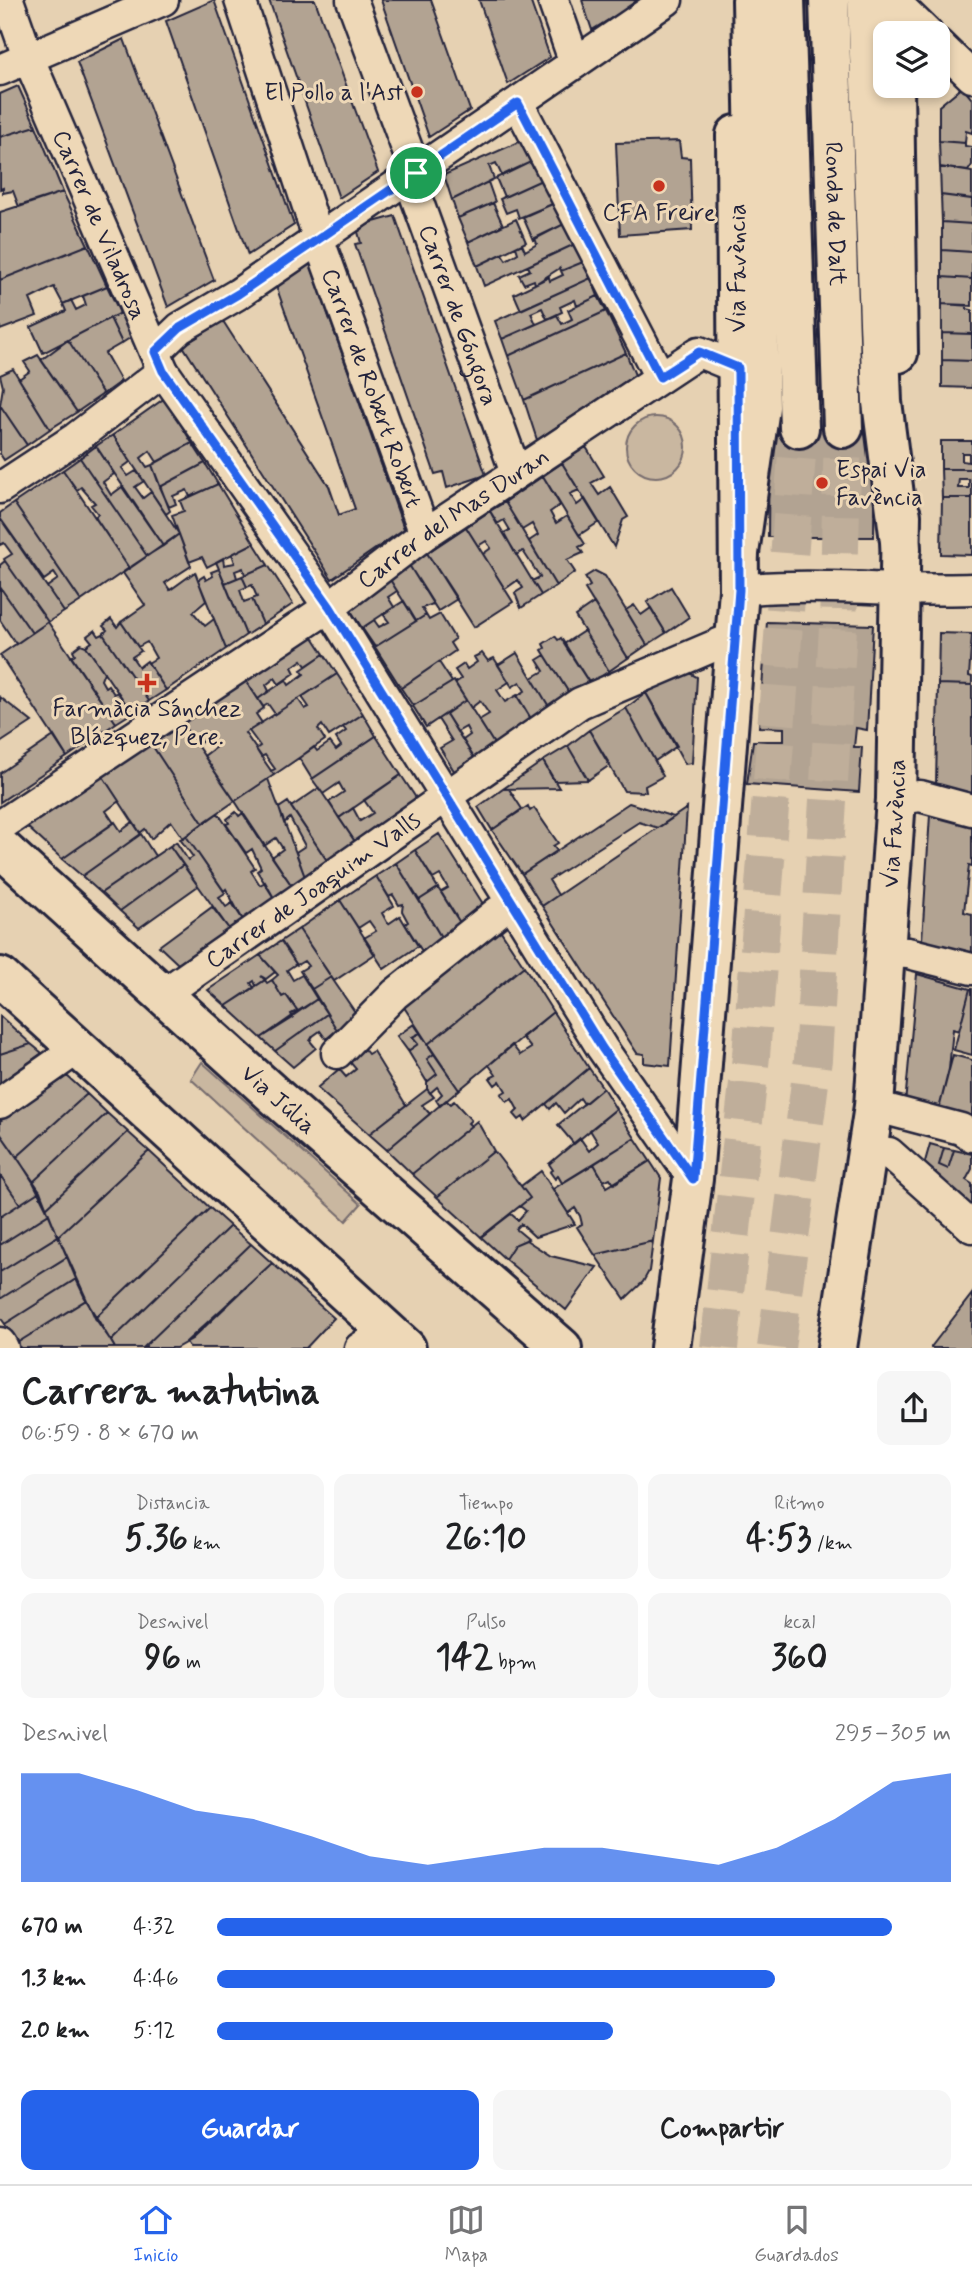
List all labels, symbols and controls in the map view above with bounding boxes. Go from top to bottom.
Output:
map controls [873,21,950,98]
button: layers [873,21,950,98]
place label: El Pollo a l'Ast [264,78,403,109]
marker: El Pollo a l'Ast [409,84,425,100]
street label: Carrer de Viladrosa [44,126,153,325]
street label: Ronda de Dalt [817,141,852,286]
pin [386,143,446,203]
icon: arrive [397,154,435,192]
marker: CFA Freire [651,178,667,194]
place label: CFA Freire [602,198,716,229]
street label: Via Favència [723,204,754,333]
street label: Carrer de Góngora [410,221,504,410]
street label: Carrer de Robert Robert [313,265,428,513]
street label: Carrer del Mas Duran [352,442,556,597]
place label: Espai Via Favència [836,455,927,514]
marker: Espai Via Favència [814,475,830,491]
marker: Farmàcia Sánchez Blázquez, Pere. [139,675,155,691]
place label: Farmàcia Sánchez Blázquez, Pere. [53,694,242,753]
street label: Via Favència [876,759,914,889]
street label: Carrer de Joaquim Valls [200,805,427,977]
street label: Via Júlia [234,1059,322,1142]
text: Carrera matutina [21,1368,320,1417]
button: share [877,1371,951,1445]
text: 06:59 · 8 × 670 m [21,1419,199,1449]
text: Distancia [136,1491,210,1516]
text: Tiempo [459,1491,513,1516]
text: Ritmo [774,1491,824,1516]
text: 5.36 [125,1516,188,1562]
text: 26:10 [445,1516,527,1562]
text: 4:53 [746,1516,812,1562]
text: km [188,1531,221,1556]
text: /km [812,1531,853,1556]
text: Desnivel [137,1610,209,1635]
text: Pulso [466,1610,506,1635]
text: kcal [783,1610,815,1635]
text: 96 [144,1635,181,1681]
text: 142 [435,1635,493,1681]
text: 360 [771,1635,827,1681]
text: m [181,1650,201,1675]
text: bpm [493,1650,537,1675]
text: Desnivel [21,1719,108,1749]
text: 295–305 m [835,1719,951,1749]
text: 670 m [21,1912,83,1942]
text: 4:32 [133,1912,175,1942]
text: 1.3 km [21,1964,86,1994]
text: 4:46 [133,1964,179,1994]
text: 2.0 km [21,2016,90,2046]
text: 5:12 [133,2016,175,2046]
button: Guardar [21,2090,479,2170]
button: Compartir [493,2090,951,2170]
tab: Inicio [133,2201,178,2268]
tab: Mapa [445,2201,488,2268]
tab: Guardados [754,2201,839,2268]

